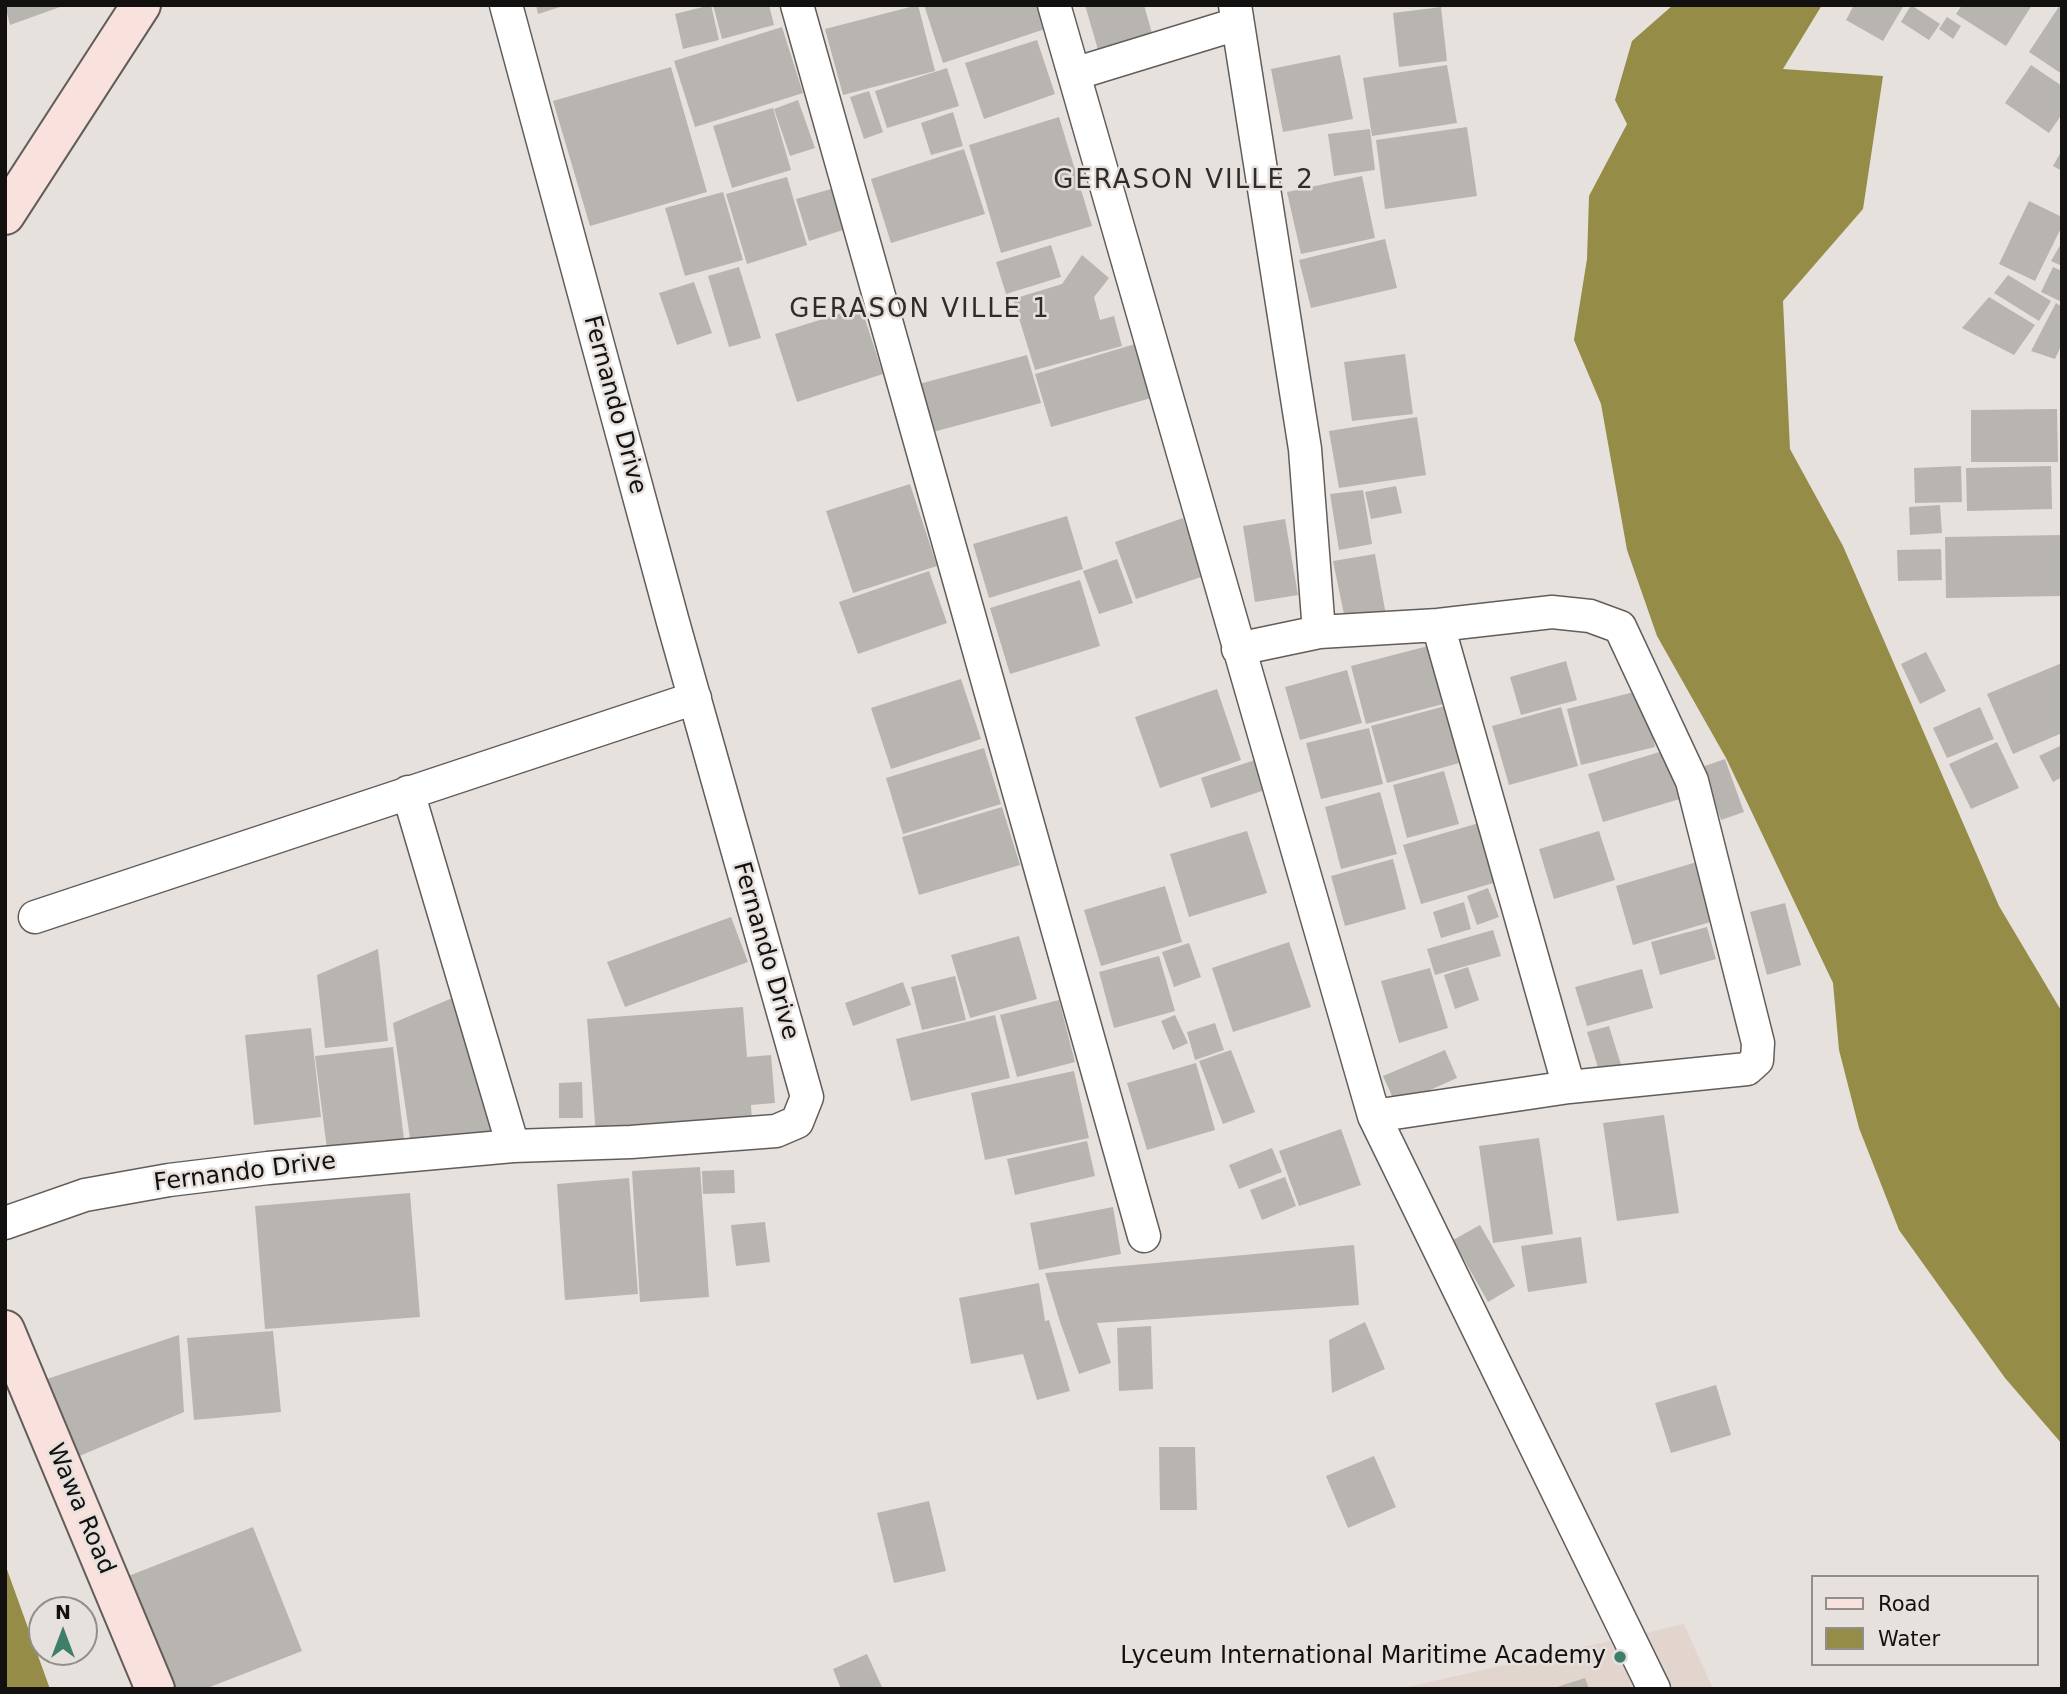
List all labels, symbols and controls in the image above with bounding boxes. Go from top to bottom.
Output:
district label: GERASON VILLE 2 [1055,165,1313,197]
district label: GERASON VILLE 1 [791,294,1049,326]
street label: Fernando Drive [576,313,652,497]
street label: Fernando Drive [726,859,804,1043]
street label: Fernando Drive [152,1148,338,1198]
street label: Wawa Road [40,1439,120,1579]
legend [1812,1575,2039,1666]
text: Road [1878,1592,1931,1616]
north arrow [28,1596,98,1666]
text: N [55,1601,71,1623]
text: Water [1878,1627,1940,1651]
place label: Lyceum International Maritime Academy [1120,1643,1606,1671]
marker: Lyceum International Maritime Academy [1612,1649,1628,1665]

